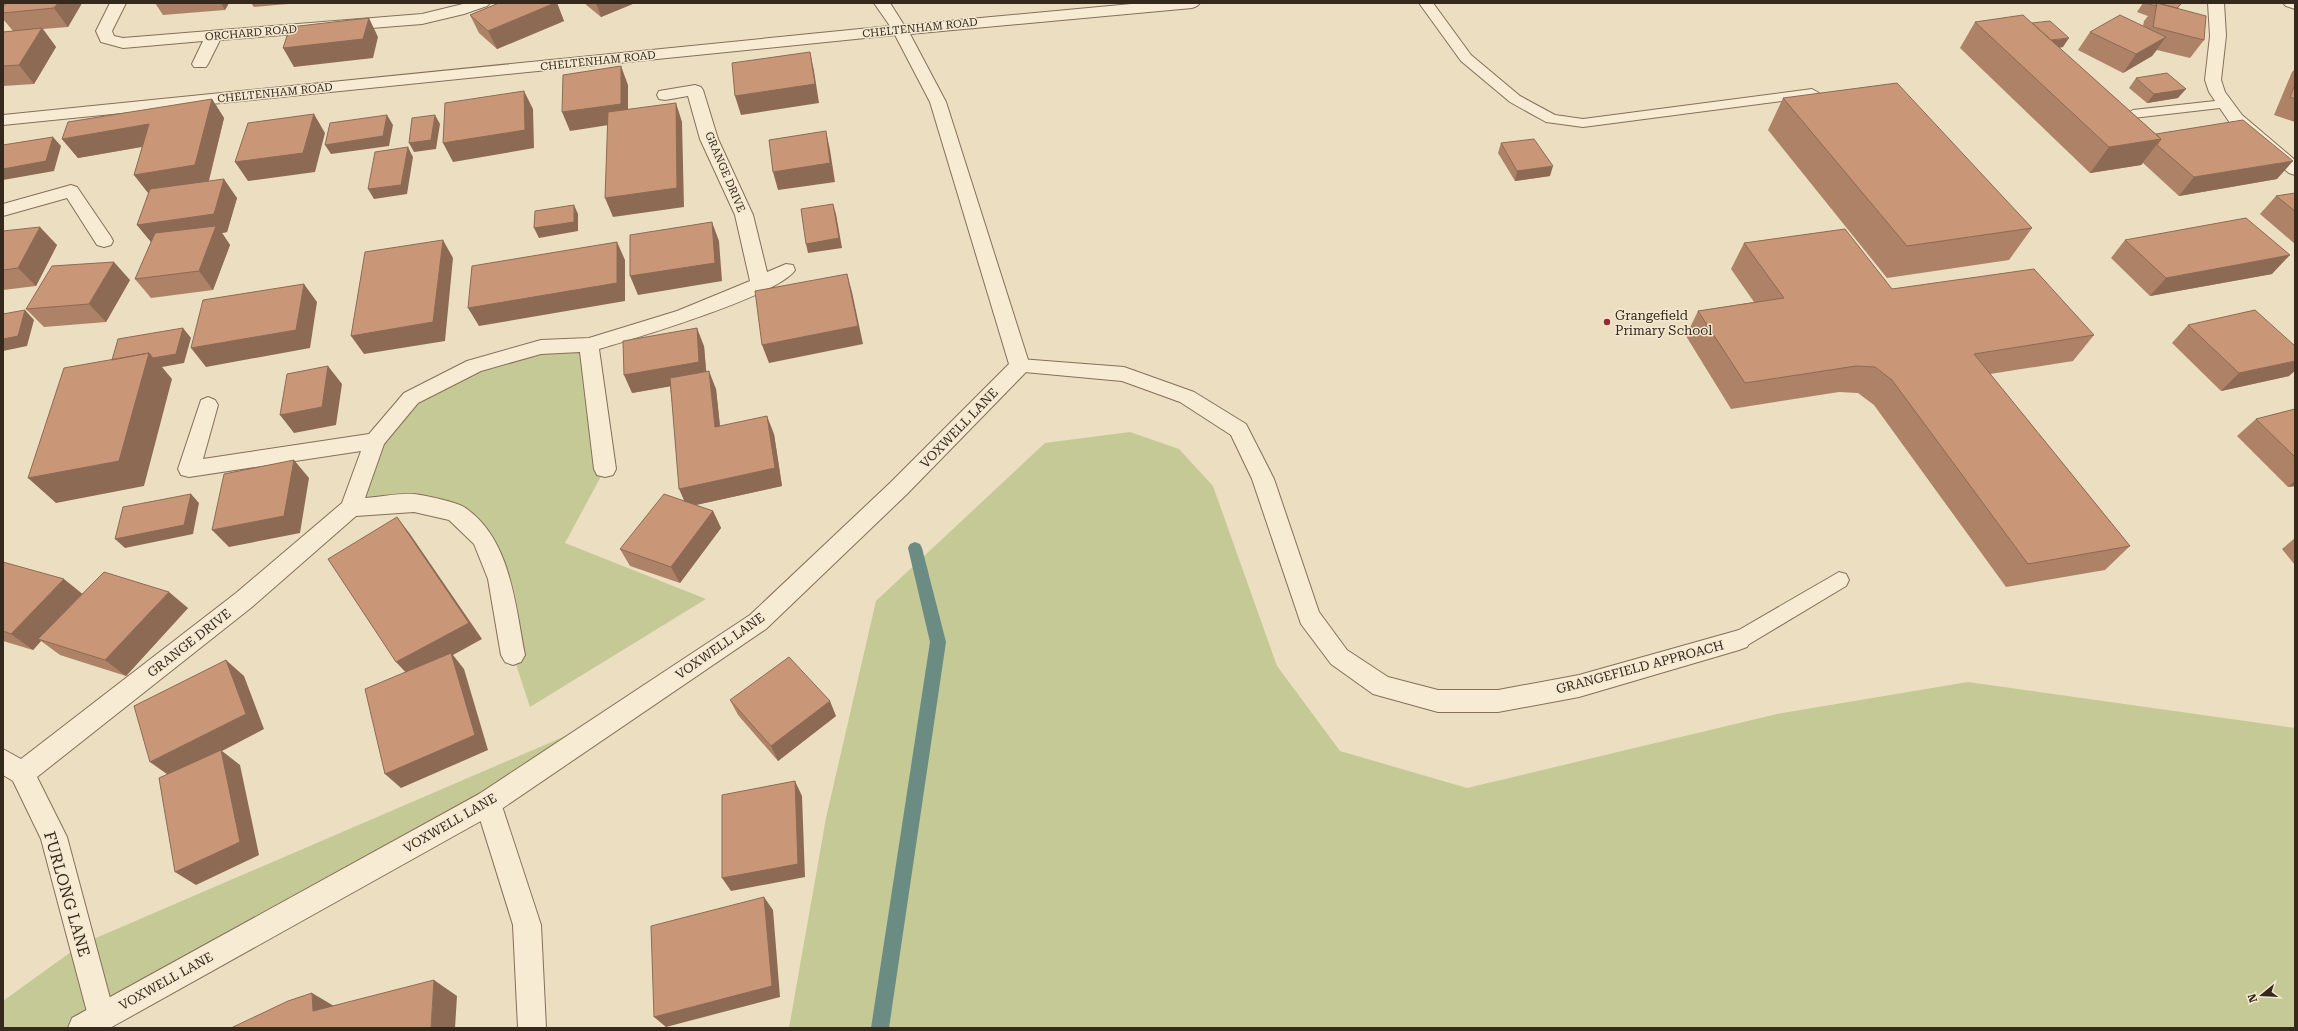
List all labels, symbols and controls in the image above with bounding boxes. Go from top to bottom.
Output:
street label: CHELTENHAM ROAD [862,15,978,41]
street label: ORCHARD ROAD [204,23,298,43]
street label: CHELTENHAM ROAD [540,48,656,74]
street label: CHELTENHAM ROAD [217,80,333,106]
street label: GRANGE DRIVE [702,130,748,214]
place label: Grangefield Primary School [1615,308,1712,338]
marker: Grangefield Primary School [1602,317,1612,327]
street label: VOXWELL LANE [917,385,1001,471]
street label: GRANGE DRIVE [144,606,234,680]
street label: VOXWELL LANE [673,610,767,682]
street label: GRANGEFIELD APPROACH [1554,637,1726,697]
street label: VOXWELL LANE [401,790,499,856]
street label: FURLONG LANE [40,829,94,959]
street label: VOXWELL LANE [116,949,216,1013]
north arrow [2242,975,2282,1015]
text: N [2245,991,2260,1004]

